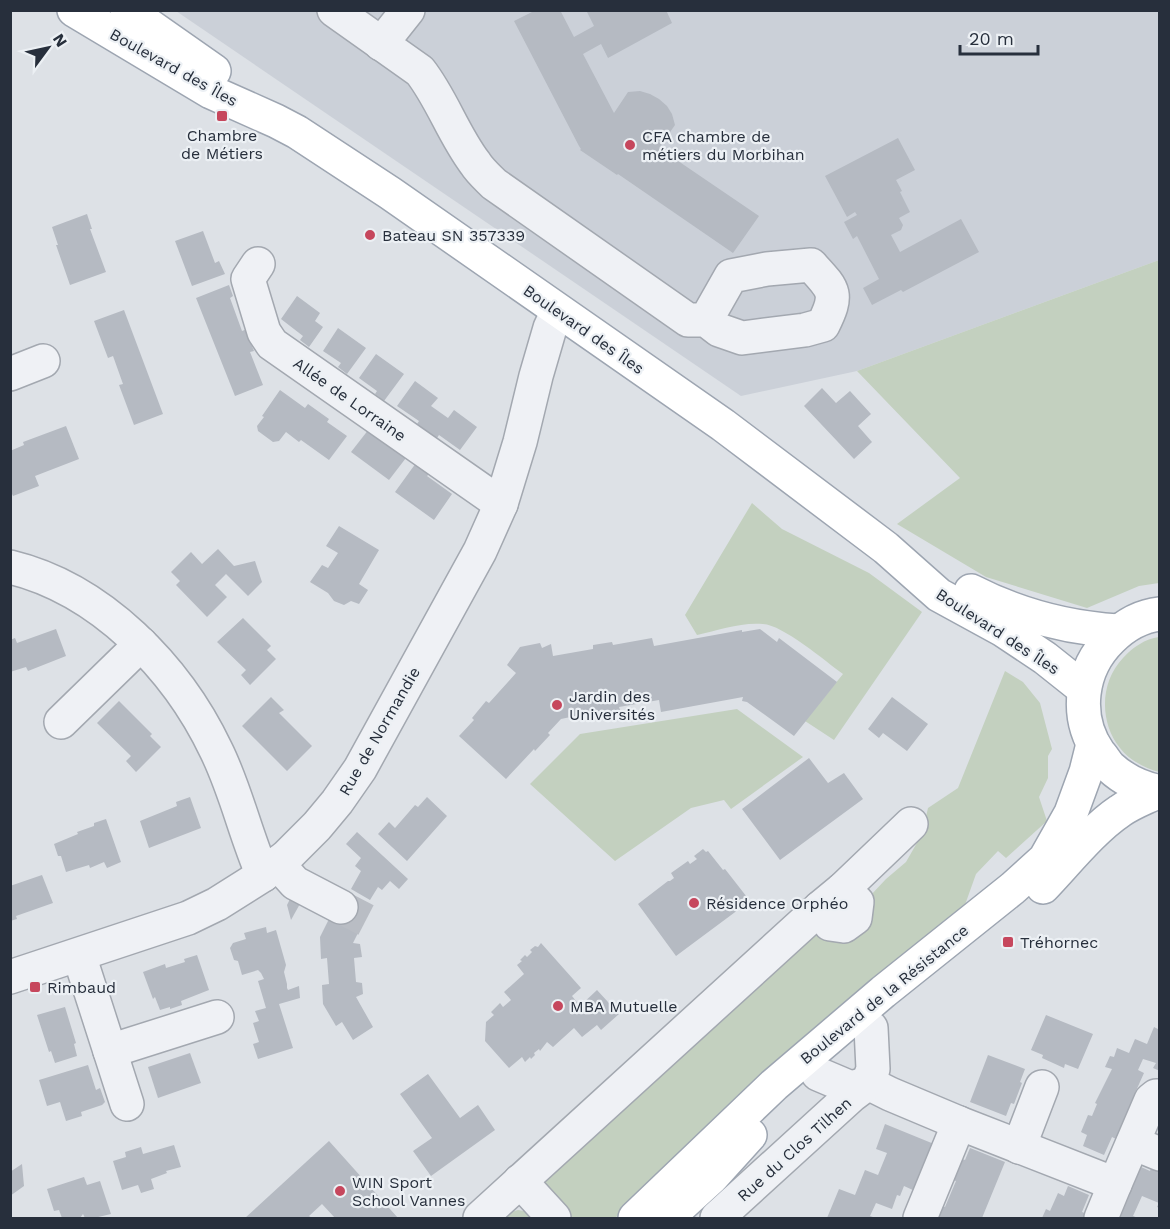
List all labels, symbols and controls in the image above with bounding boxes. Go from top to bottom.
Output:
north arrow [18,18,78,78]
scale bar [960,18,1038,56]
street label: Boulevard des Îles [107,24,241,110]
text: 20 m [969,28,1014,49]
text: N [49,30,71,50]
marker: Chambre de Métiers [215,109,229,123]
place label: Chambre de Métiers [181,126,263,163]
place label: CFA chambre de métiers du Morbihan [642,127,805,164]
marker: CFA chambre de métiers du Morbihan [623,138,637,152]
place label: Bateau SN 357339 [382,226,525,245]
marker: Bateau SN 357339 [363,228,377,242]
street label: Boulevard des Îles [520,281,648,378]
street label: Allée de Lorraine [290,353,410,445]
street label: Boulevard des Îles [933,584,1063,678]
street label: Rue de Normandie [335,664,424,799]
place label: Jardin des Universités [569,687,655,724]
marker: Jardin des Universités [550,698,564,712]
place label: Résidence Orphéo [706,894,848,913]
marker: Résidence Orphéo [687,896,701,910]
street label: Boulevard de la Résistance [796,921,972,1068]
place label: Tréhornec [1020,933,1098,952]
marker: Tréhornec [1001,935,1015,949]
place label: Rimbaud [47,978,116,997]
marker: Rimbaud [28,980,42,994]
place label: MBA Mutuelle [570,997,678,1016]
marker: MBA Mutuelle [551,999,565,1013]
street label: Rue du Clos Tilhen [733,1093,855,1206]
place label: WIN Sport School Vannes [352,1173,466,1210]
marker: WIN Sport School Vannes [333,1184,347,1198]

